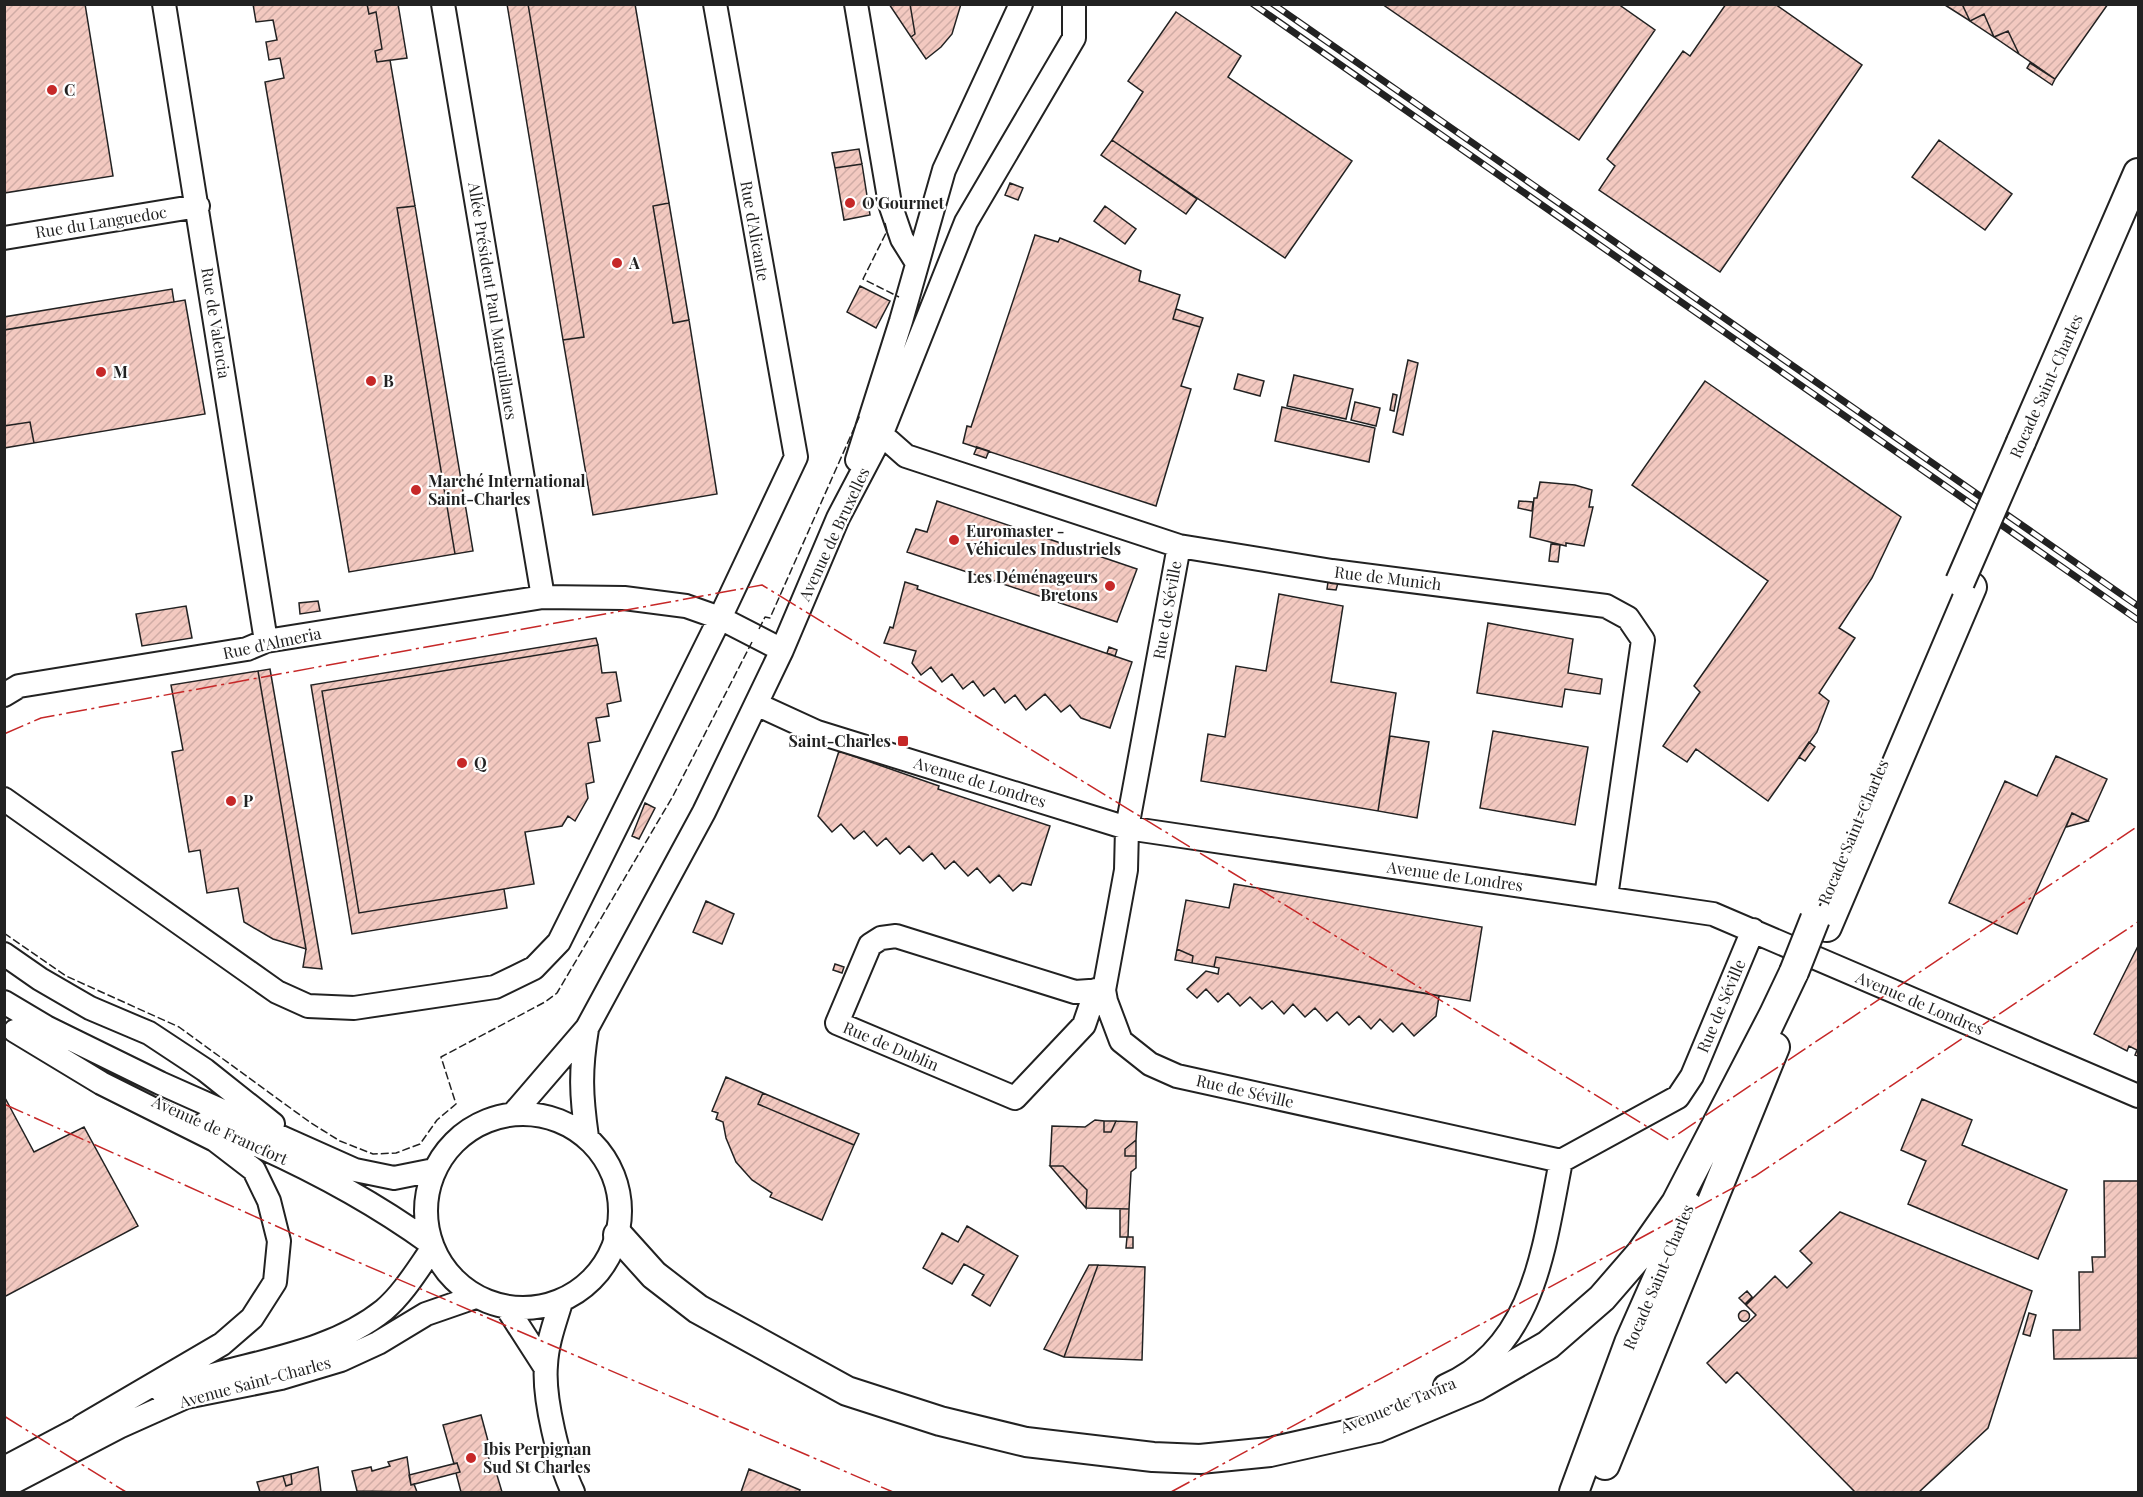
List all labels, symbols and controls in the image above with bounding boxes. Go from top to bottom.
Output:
place label: C [64,79,75,100]
marker: C [45,83,59,97]
street label: Rue d'Alicante [736,179,775,283]
street label: Allée Président Paul Marquillanes [464,180,523,421]
place label: O'Gourmet [862,192,944,213]
marker: O'Gourmet [843,196,857,210]
street label: Rue du Languedoc [34,201,168,242]
place label: A [628,252,640,273]
marker: A [610,256,624,270]
street label: Rue de Valencia [197,266,236,380]
street label: Rocade Saint-Charles [2004,310,2087,461]
place label: M [113,361,128,382]
marker: M [94,365,108,379]
place label: B [383,370,394,391]
marker: B [364,374,378,388]
street label: Avenue de Bruxelles [793,464,874,605]
place label: Marché International Saint-Charles [428,470,586,509]
marker: Marché International Saint-Charles [409,483,423,497]
place label: Euromaster - Véhicules Industriels [965,520,1121,559]
marker: Euromaster - Véhicules Industriels [947,533,961,547]
street label: Rue de Séville [1148,559,1185,661]
street label: Rue de Munich [1333,561,1443,595]
place label: Les Déménageurs Bretons [967,566,1098,605]
marker: Les Déménageurs Bretons [1103,579,1117,593]
street label: Rue d'Almeria [221,622,323,663]
place label: Saint-Charles [789,730,891,751]
marker: Saint-Charles [896,734,910,748]
street label: Avenue de Londres [911,751,1049,812]
place label: Q [474,752,487,773]
marker: Q [455,756,469,770]
street label: Rocade Saint-Charles [1812,756,1893,908]
place label: P [243,790,253,811]
marker: P [224,794,238,808]
street label: Avenue de Londres [1385,855,1524,895]
street label: Rue de Séville [1691,956,1750,1056]
street label: Avenue de Londres [1852,966,1987,1039]
street label: Rue de Dublin [840,1016,942,1075]
street label: Rue de Séville [1194,1069,1296,1112]
street label: Avenue de Francfort [148,1090,292,1169]
street label: Rocade Saint-Charles [1617,1201,1698,1353]
street label: Avenue Saint-Charles [176,1351,333,1412]
street label: Avenue de Tavira [1336,1372,1459,1438]
place label: Ibis Perpignan Sud St Charles [483,1438,592,1477]
marker: Ibis Perpignan Sud St Charles [464,1451,478,1465]

